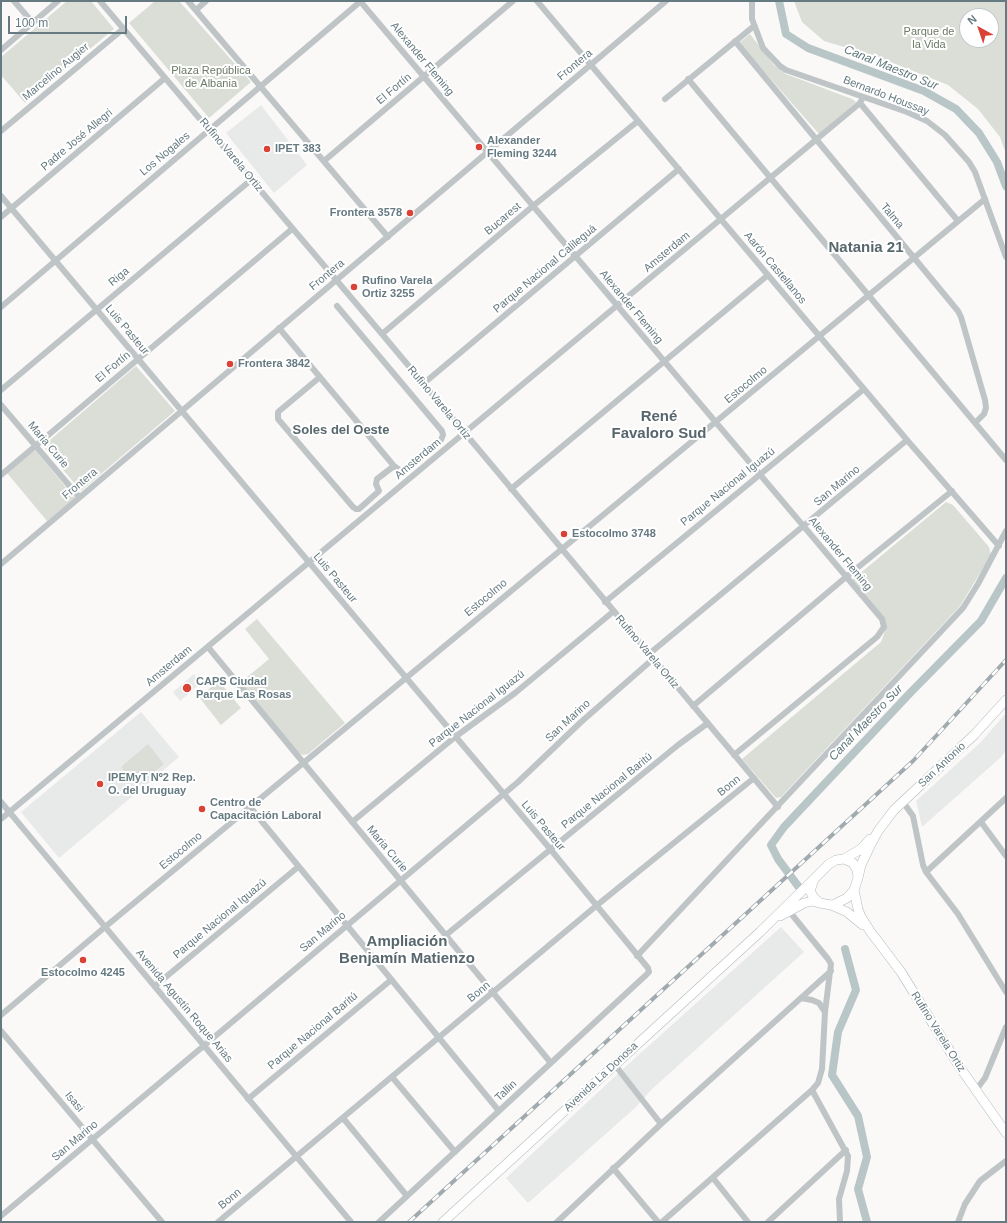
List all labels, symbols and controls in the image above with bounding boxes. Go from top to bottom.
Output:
scale bar [10,8,129,34]
north arrow [959,8,999,48]
text: N [965,12,979,27]
text: 100 m [15,16,48,30]
street label: Alexander Fleming [387,20,457,98]
park label: Parque de la Vida [904,25,954,51]
street label: Marcelino Augier [20,40,92,104]
water label: Canal Maestro Sur [842,43,940,93]
street label: Frontera [555,47,595,83]
park label: Plaza República de Albania [171,64,251,90]
street label: El Fortín [374,71,414,107]
street label: Bernardo Houssay [841,74,931,118]
street label: Padre José Allegri [39,106,115,174]
street label: Rufino Varela Ortiz [196,115,266,195]
street label: Los Nogales [137,129,193,179]
place label: Alexander Fleming 3244 [487,134,557,160]
place label: IPET 383 [275,142,321,156]
marker: Alexander Fleming 3244 [474,142,484,152]
marker: IPET 383 [262,144,272,154]
street label: Bucarest [482,200,524,238]
street label: Talma [878,201,906,231]
place label: Frontera 3578 [330,206,402,220]
marker: Frontera 3578 [405,208,415,218]
street label: Parque Nacional Calileguá [491,222,599,316]
street label: Amsterdam [641,229,693,275]
street label: Aarón Castellanos [741,229,809,307]
district label: Natania 21 [828,239,904,257]
street label: Frontera [307,257,347,293]
street label: Riga [106,265,132,289]
street label: Alexander Fleming [596,268,666,346]
place label: Rufino Varela Ortiz 3255 [362,274,432,300]
marker: Rufino Varela Ortiz 3255 [349,282,359,292]
street label: Luis Pasteur [102,302,152,358]
street label: El Fortín [93,349,133,385]
place label: Frontera 3842 [238,357,310,371]
marker: Frontera 3842 [225,359,235,369]
street label: Rufino Varela Ortiz [404,363,474,443]
street label: Estocolmo [722,363,770,407]
district label: René Favaloro Sud [611,408,707,443]
street label: Maria Curie [25,419,71,471]
district label: Soles del Oeste [293,422,389,438]
street label: Amsterdam [392,436,444,482]
street label: Parque Nacional Iguazú [678,445,778,529]
street label: San Marino [811,463,863,509]
street label: Frontera [60,466,100,502]
street label: Alexander Fleming [805,515,875,593]
place label: Estocolmo 3748 [572,527,656,541]
marker: Estocolmo 3748 [559,529,569,539]
street label: Luis Pasteur [310,550,360,606]
street label: Estocolmo [462,576,510,620]
street label: Rufino Varela Ortiz [612,612,682,692]
street label: Amsterdam [143,643,195,689]
street label: Parque Nacional Iguazú [427,668,527,750]
place label: CAPS Ciudad Parque Las Rosas [196,675,291,701]
marker: CAPS Ciudad Parque Las Rosas [181,682,193,694]
water label: Canal Maestro Sur [826,682,906,764]
street label: San Marino [543,697,593,745]
street label: San Antonio [916,740,968,790]
street label: Parque Nacional Baritú [559,750,655,832]
place label: IPEMyT Nº2 Rep. O. del Uruguay [108,771,196,797]
street label: Bonn [715,773,743,799]
marker: IPEMyT Nº2 Rep. O. del Uruguay [95,779,105,789]
place label: Centro de Capacitación Laboral [210,796,321,822]
street label: Luis Pasteur [518,798,568,854]
marker: Centro de Capacitación Laboral [197,804,207,814]
street label: Maria Curie [364,823,410,875]
street label: Estocolmo [157,829,205,873]
street label: Parque Nacional Iguazú [171,876,269,962]
street label: San Marino [297,909,349,955]
district label: Ampliación Benjamín Matienzo [339,933,475,968]
street label: Avenida Agustín Roque Arias [133,947,235,1065]
marker: Estocolmo 4245 [78,955,88,965]
place label: Estocolmo 4245 [41,966,125,980]
street label: Bonn [465,979,493,1005]
street label: Rufino Varela Ortiz [908,989,968,1075]
street label: Parque Nacional Baritú [265,990,361,1072]
street label: Avenida La Donosa [561,1040,641,1114]
street label: Tallin [492,1078,520,1104]
street label: Isasi [62,1089,86,1115]
street label: San Marino [49,1118,101,1164]
street label: Bonn [216,1186,244,1212]

